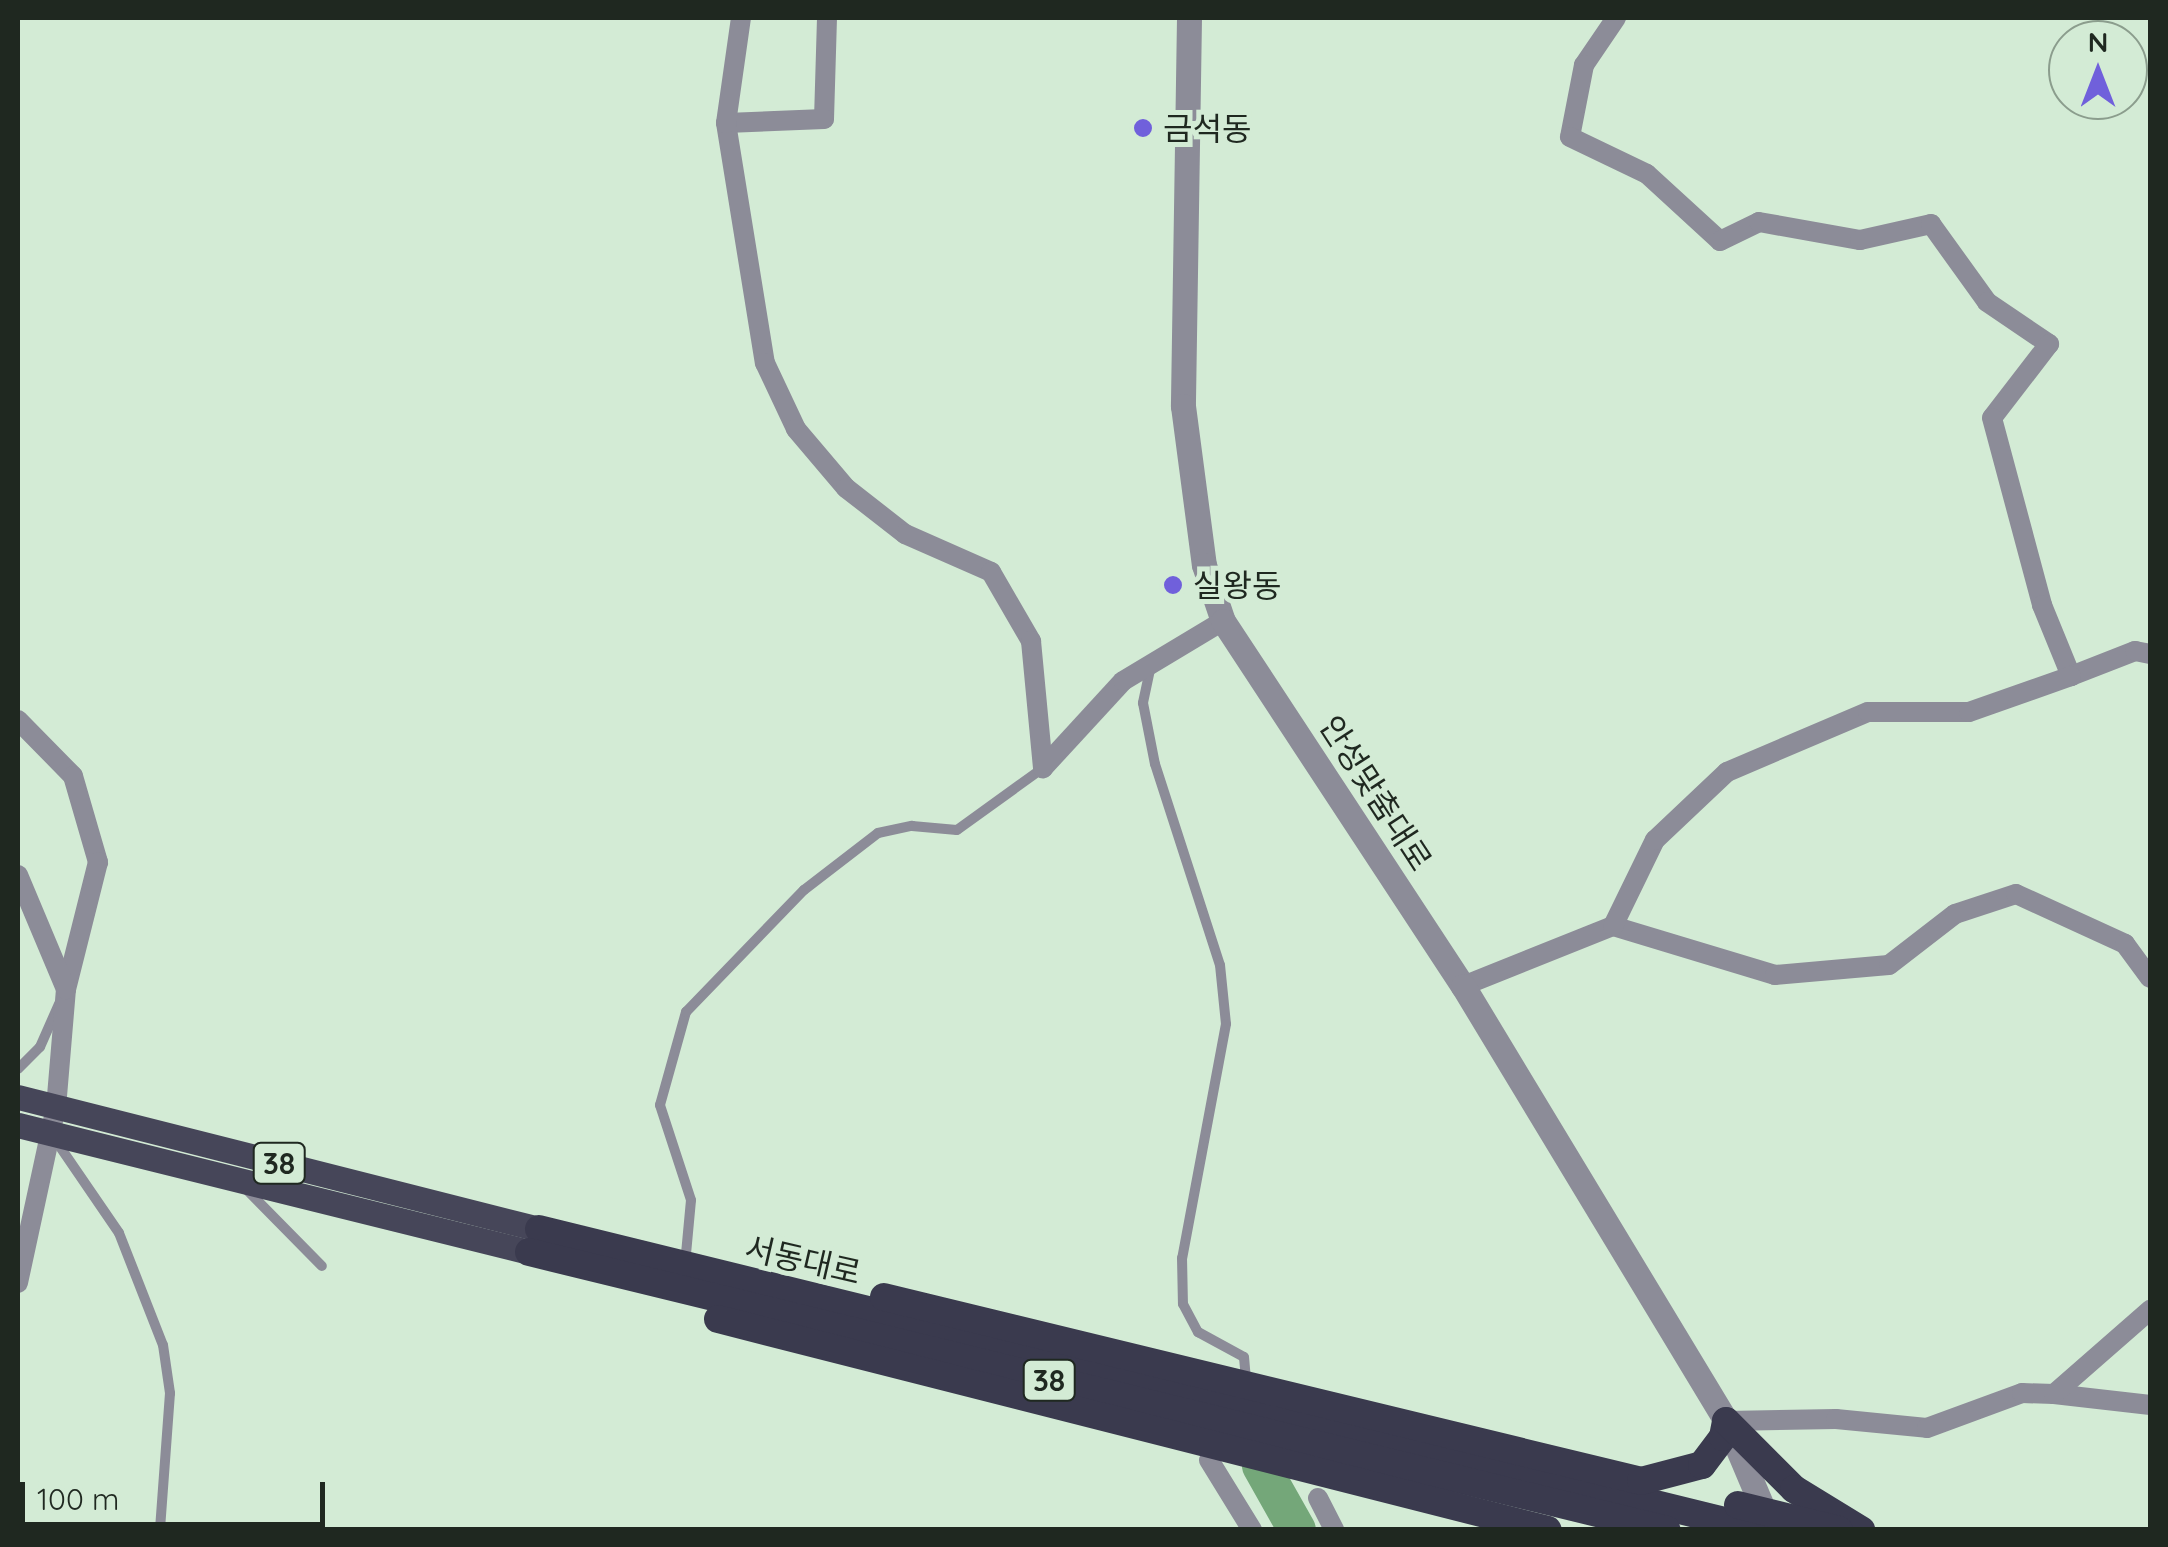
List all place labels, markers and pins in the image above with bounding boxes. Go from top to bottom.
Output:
place label: 금석동 [1163,109,1251,147]
marker: 금석동 [1132,117,1154,139]
place label: 실왕동 [1193,566,1281,604]
marker: 실왕동 [1162,574,1184,596]

